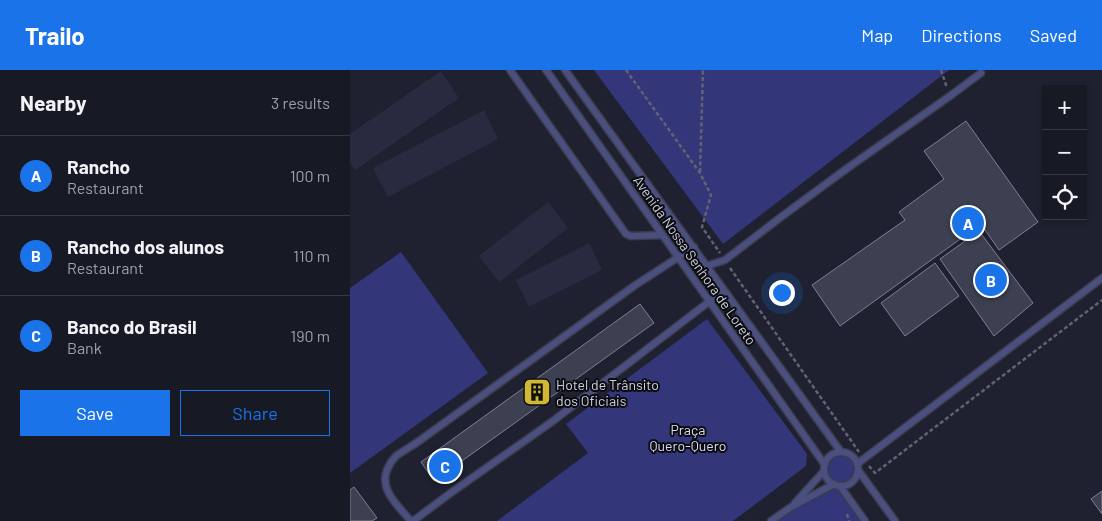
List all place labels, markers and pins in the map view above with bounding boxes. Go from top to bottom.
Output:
pin: A [952,204,984,242]
pin: B [975,261,1007,299]
place label: Hotel de Trânsito dos Oficiais [556,376,659,409]
building icon: Hotel de Trânsito dos Oficiais [522,377,552,407]
pin: C [429,447,461,485]

